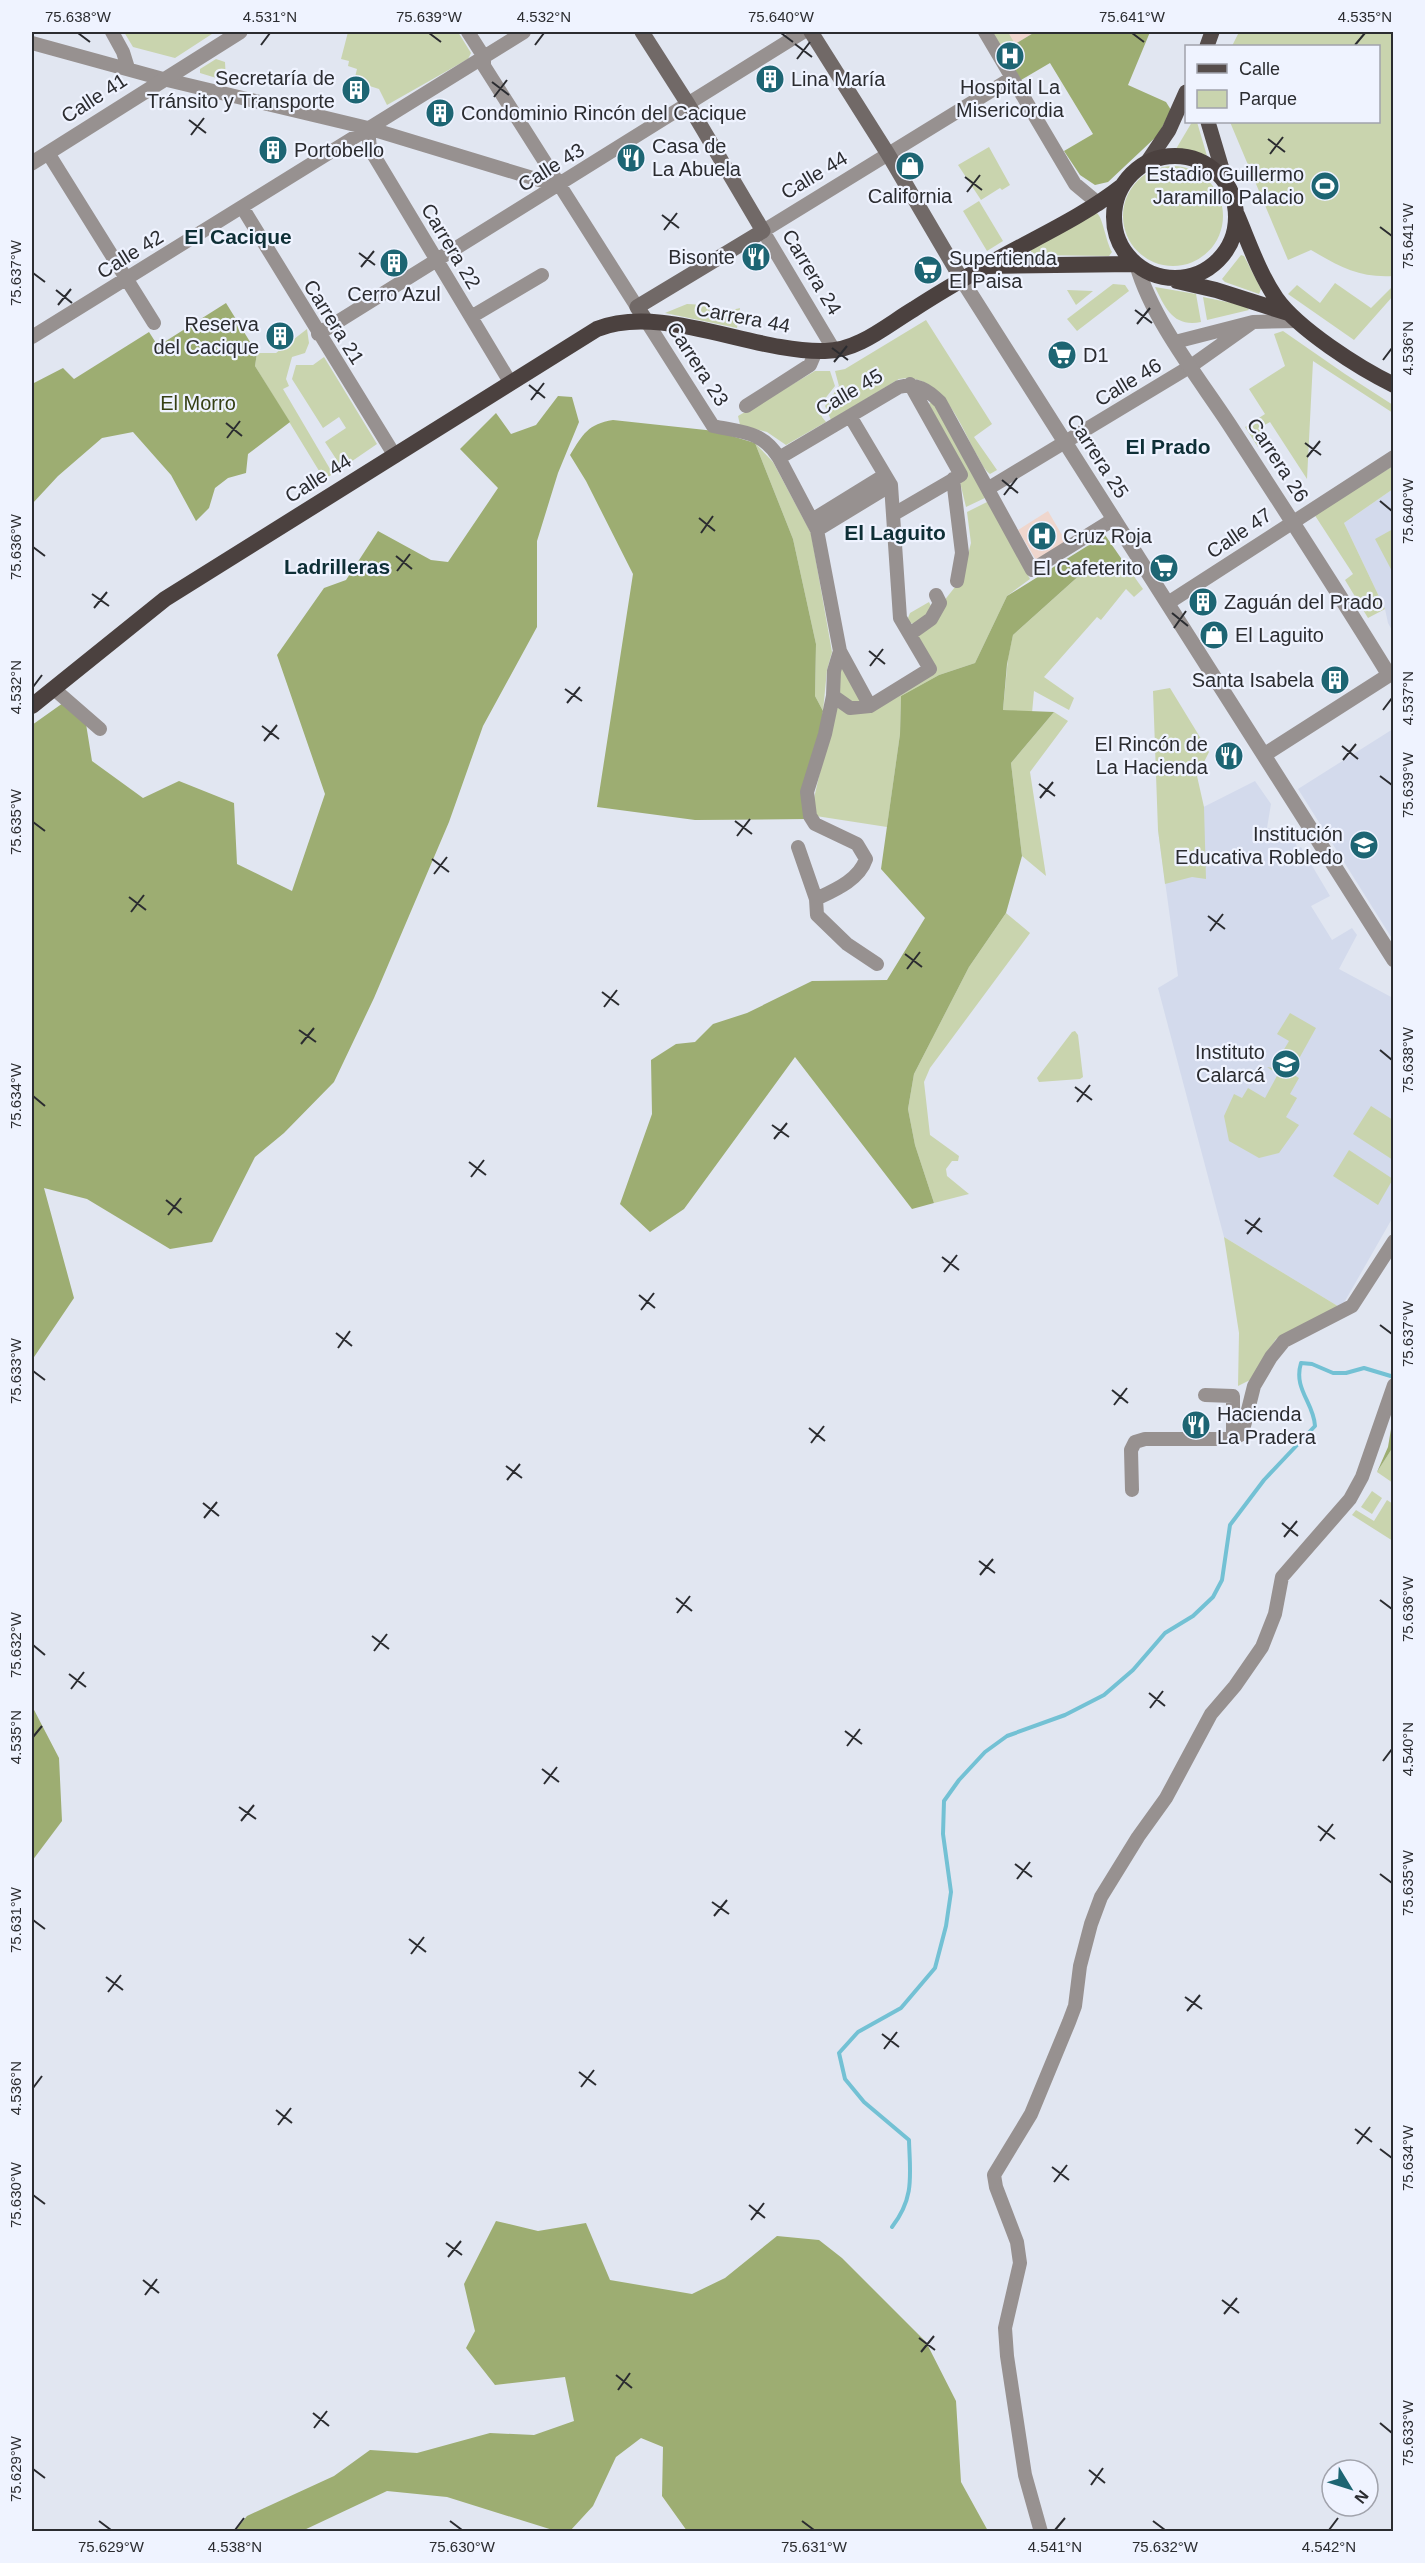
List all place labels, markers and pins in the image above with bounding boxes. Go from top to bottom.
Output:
hospital icon: Hospital La Misericordia [994,40,1026,72]
building icon: Lina María [754,63,786,95]
place label: Secretaría de Tránsito y Transporte [147,67,335,112]
place label: Lina María [791,68,886,90]
building icon: Secretaría de Tránsito y Transporte [340,74,372,106]
place label: Hospital La Misericordia [956,76,1065,121]
building icon: Condominio Rincón del Cacique [424,97,456,129]
place label: Condominio Rincón del Cacique [461,102,747,124]
building icon: Portobello [257,134,289,166]
place label: Casa de La Abuela [652,135,742,180]
place label: Portobello [294,139,384,161]
restaurant icon: Casa de La Abuela [615,142,647,174]
shop icon: California [894,150,926,182]
place label: Estadio Guillermo Jaramillo Palacio [1146,163,1304,208]
sports icon: Estadio Guillermo Jaramillo Palacio [1309,170,1341,202]
place label: California [868,185,953,207]
restaurant icon: Bisonte [740,241,772,273]
place label: Bisonte [668,246,735,268]
building icon: Cerro Azul [378,247,410,279]
place label: Supertienda El Paisa [949,247,1058,292]
supermarket icon: Supertienda El Paisa [912,254,944,286]
place label: Cerro Azul [347,283,441,305]
place label: Reserva del Cacique [153,313,260,358]
building icon: Reserva del Cacique [264,320,296,352]
supermarket icon: D1 [1046,339,1078,371]
place label: D1 [1083,344,1109,366]
hospital icon: Cruz Roja [1026,520,1058,552]
place label: Cruz Roja [1063,525,1153,547]
supermarket icon: El Cafeterito [1148,552,1180,584]
place label: El Cafeterito [1033,557,1143,579]
building icon: Zaguán del Prado [1187,586,1219,618]
place label: Zaguán del Prado [1224,591,1383,613]
shop icon: El Laguito [1198,619,1230,651]
place label: El Laguito [1235,624,1324,646]
building icon: Santa Isabela [1319,664,1351,696]
place label: Santa Isabela [1192,669,1315,691]
place label: El Rincón de La Hacienda [1095,733,1209,778]
restaurant icon: El Rincón de La Hacienda [1213,740,1245,772]
place label: Institución Educativa Robledo [1175,823,1343,868]
school or university icon: Institución Educativa Robledo [1348,829,1380,861]
place label: Instituto Calarcá [1195,1041,1266,1086]
school or university icon: Instituto Calarcá [1270,1048,1302,1080]
place label: Hacienda La Pradera [1217,1403,1317,1448]
restaurant icon: Hacienda La Pradera [1180,1409,1212,1441]

